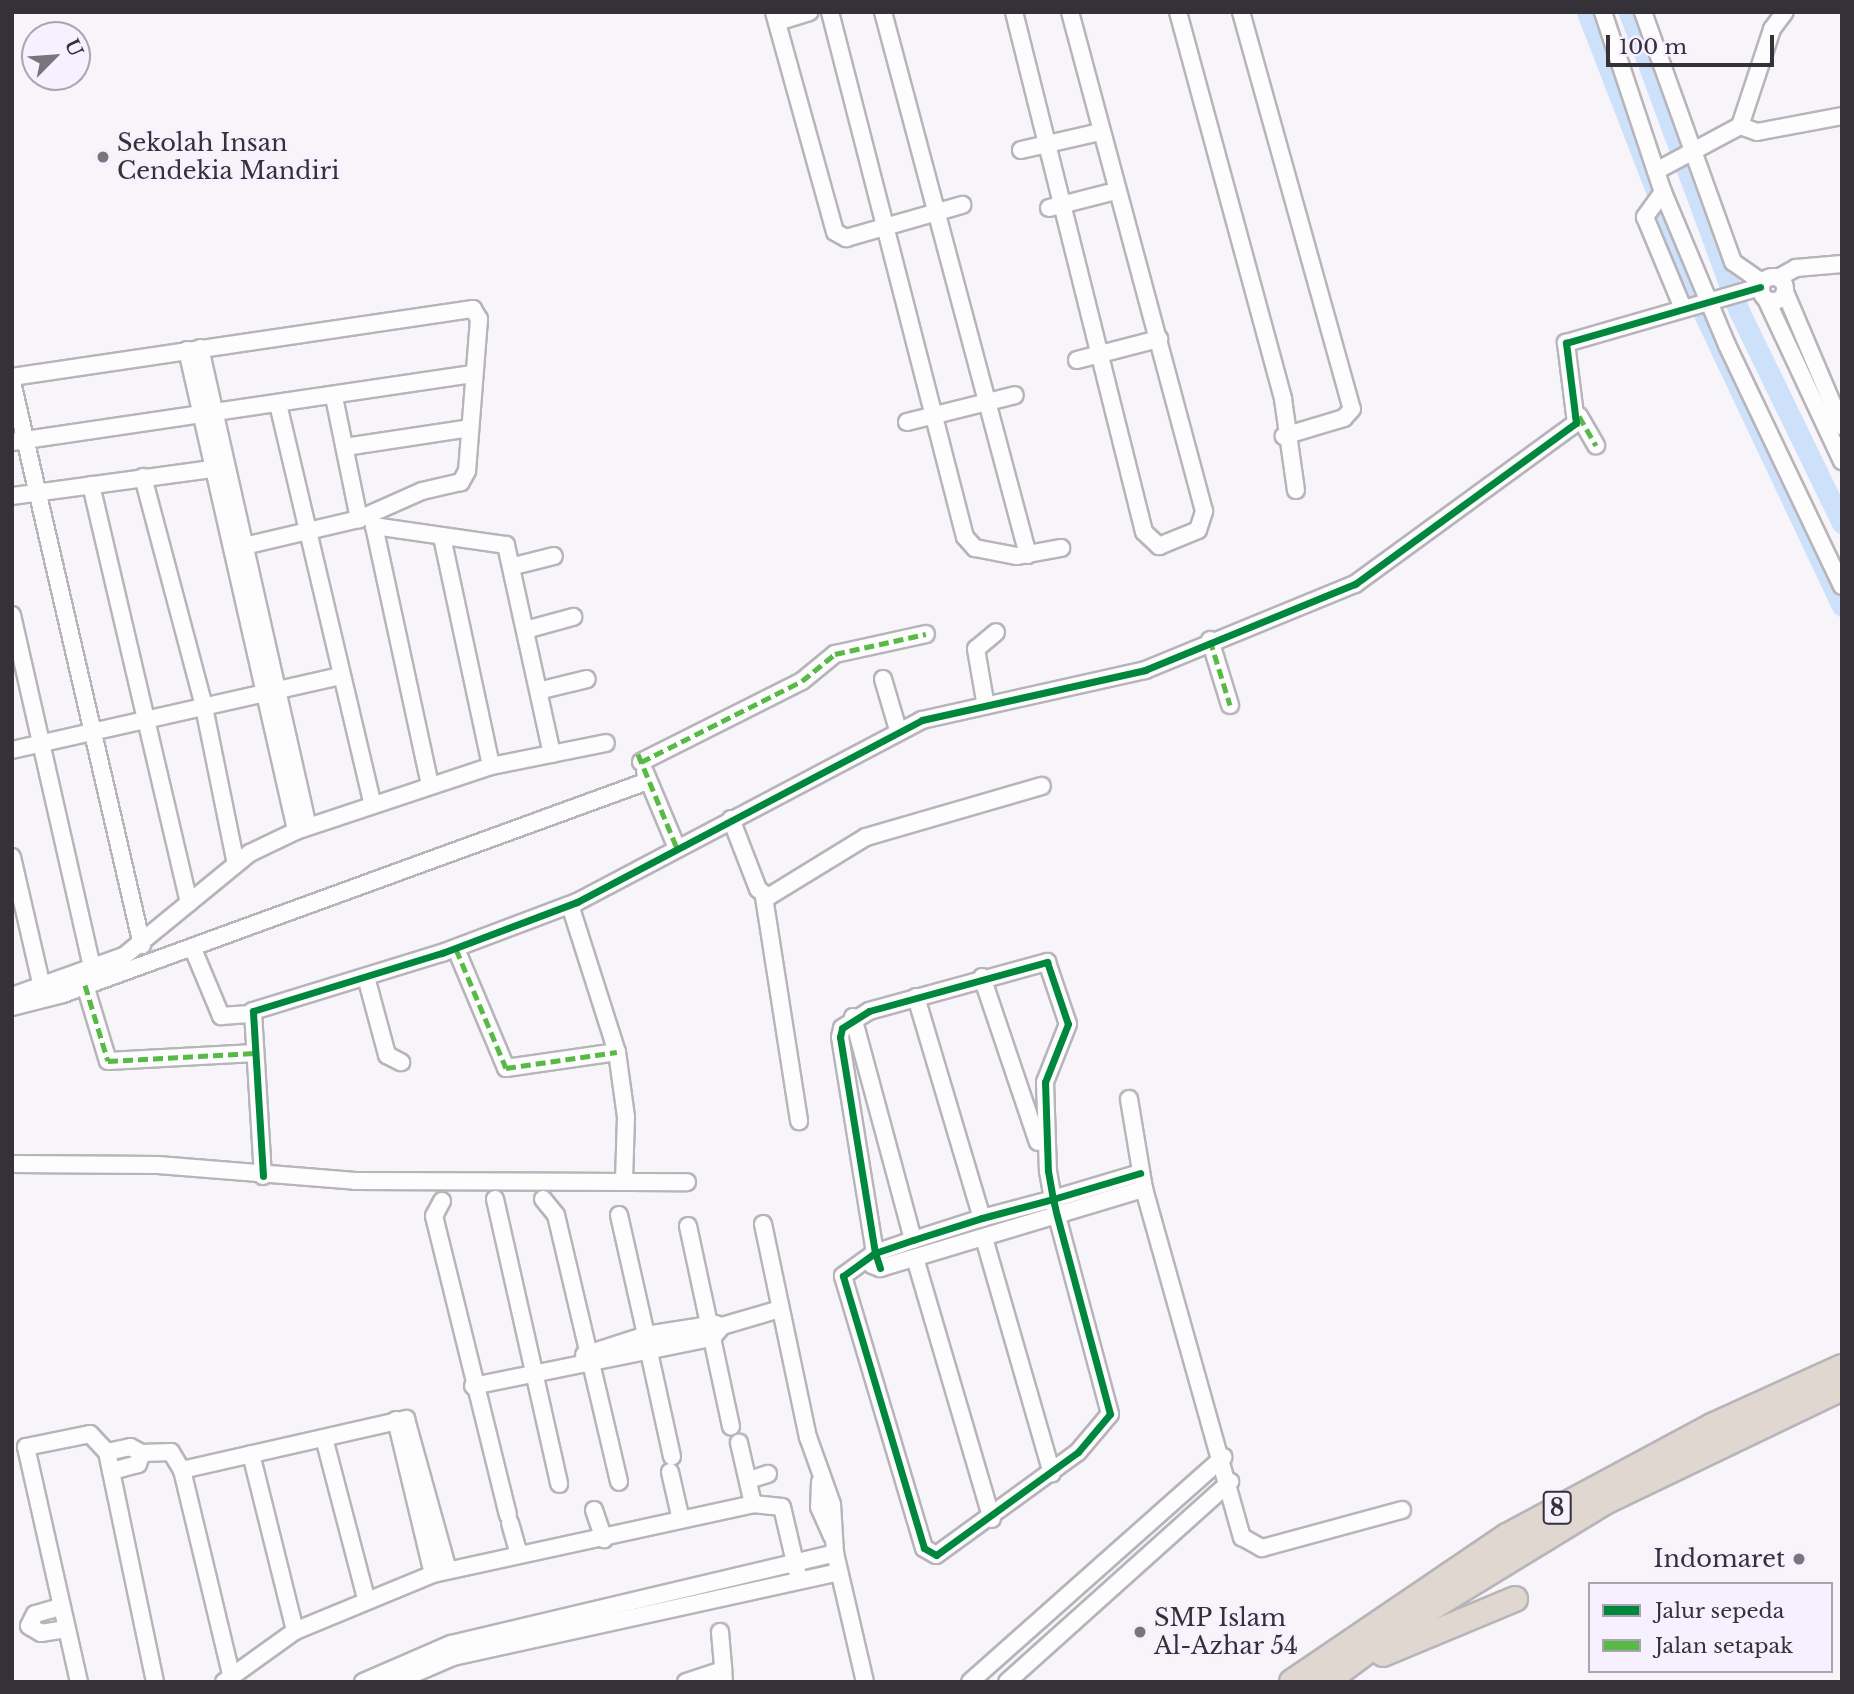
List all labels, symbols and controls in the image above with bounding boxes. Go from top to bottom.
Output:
north arrow [21,21,91,91]
scale bar [1609,21,1777,65]
text: 100 m [1619,34,1687,60]
text: U [60,35,88,60]
place label: Sekolah Insan Cendekia Mandiri [117,129,340,185]
marker: Sekolah Insan Cendekia Mandiri [95,149,111,165]
road number: 8 [1541,1488,1573,1527]
place label: Indomaret [1654,1545,1785,1573]
marker: Indomaret [1791,1551,1807,1567]
legend [1588,1582,1833,1673]
text: Jalur sepeda [1655,1598,1784,1624]
place label: SMP Islam Al-Azhar 54 [1154,1604,1299,1660]
marker: SMP Islam Al-Azhar 54 [1132,1624,1148,1640]
text: Jalan setapak [1655,1633,1793,1659]

